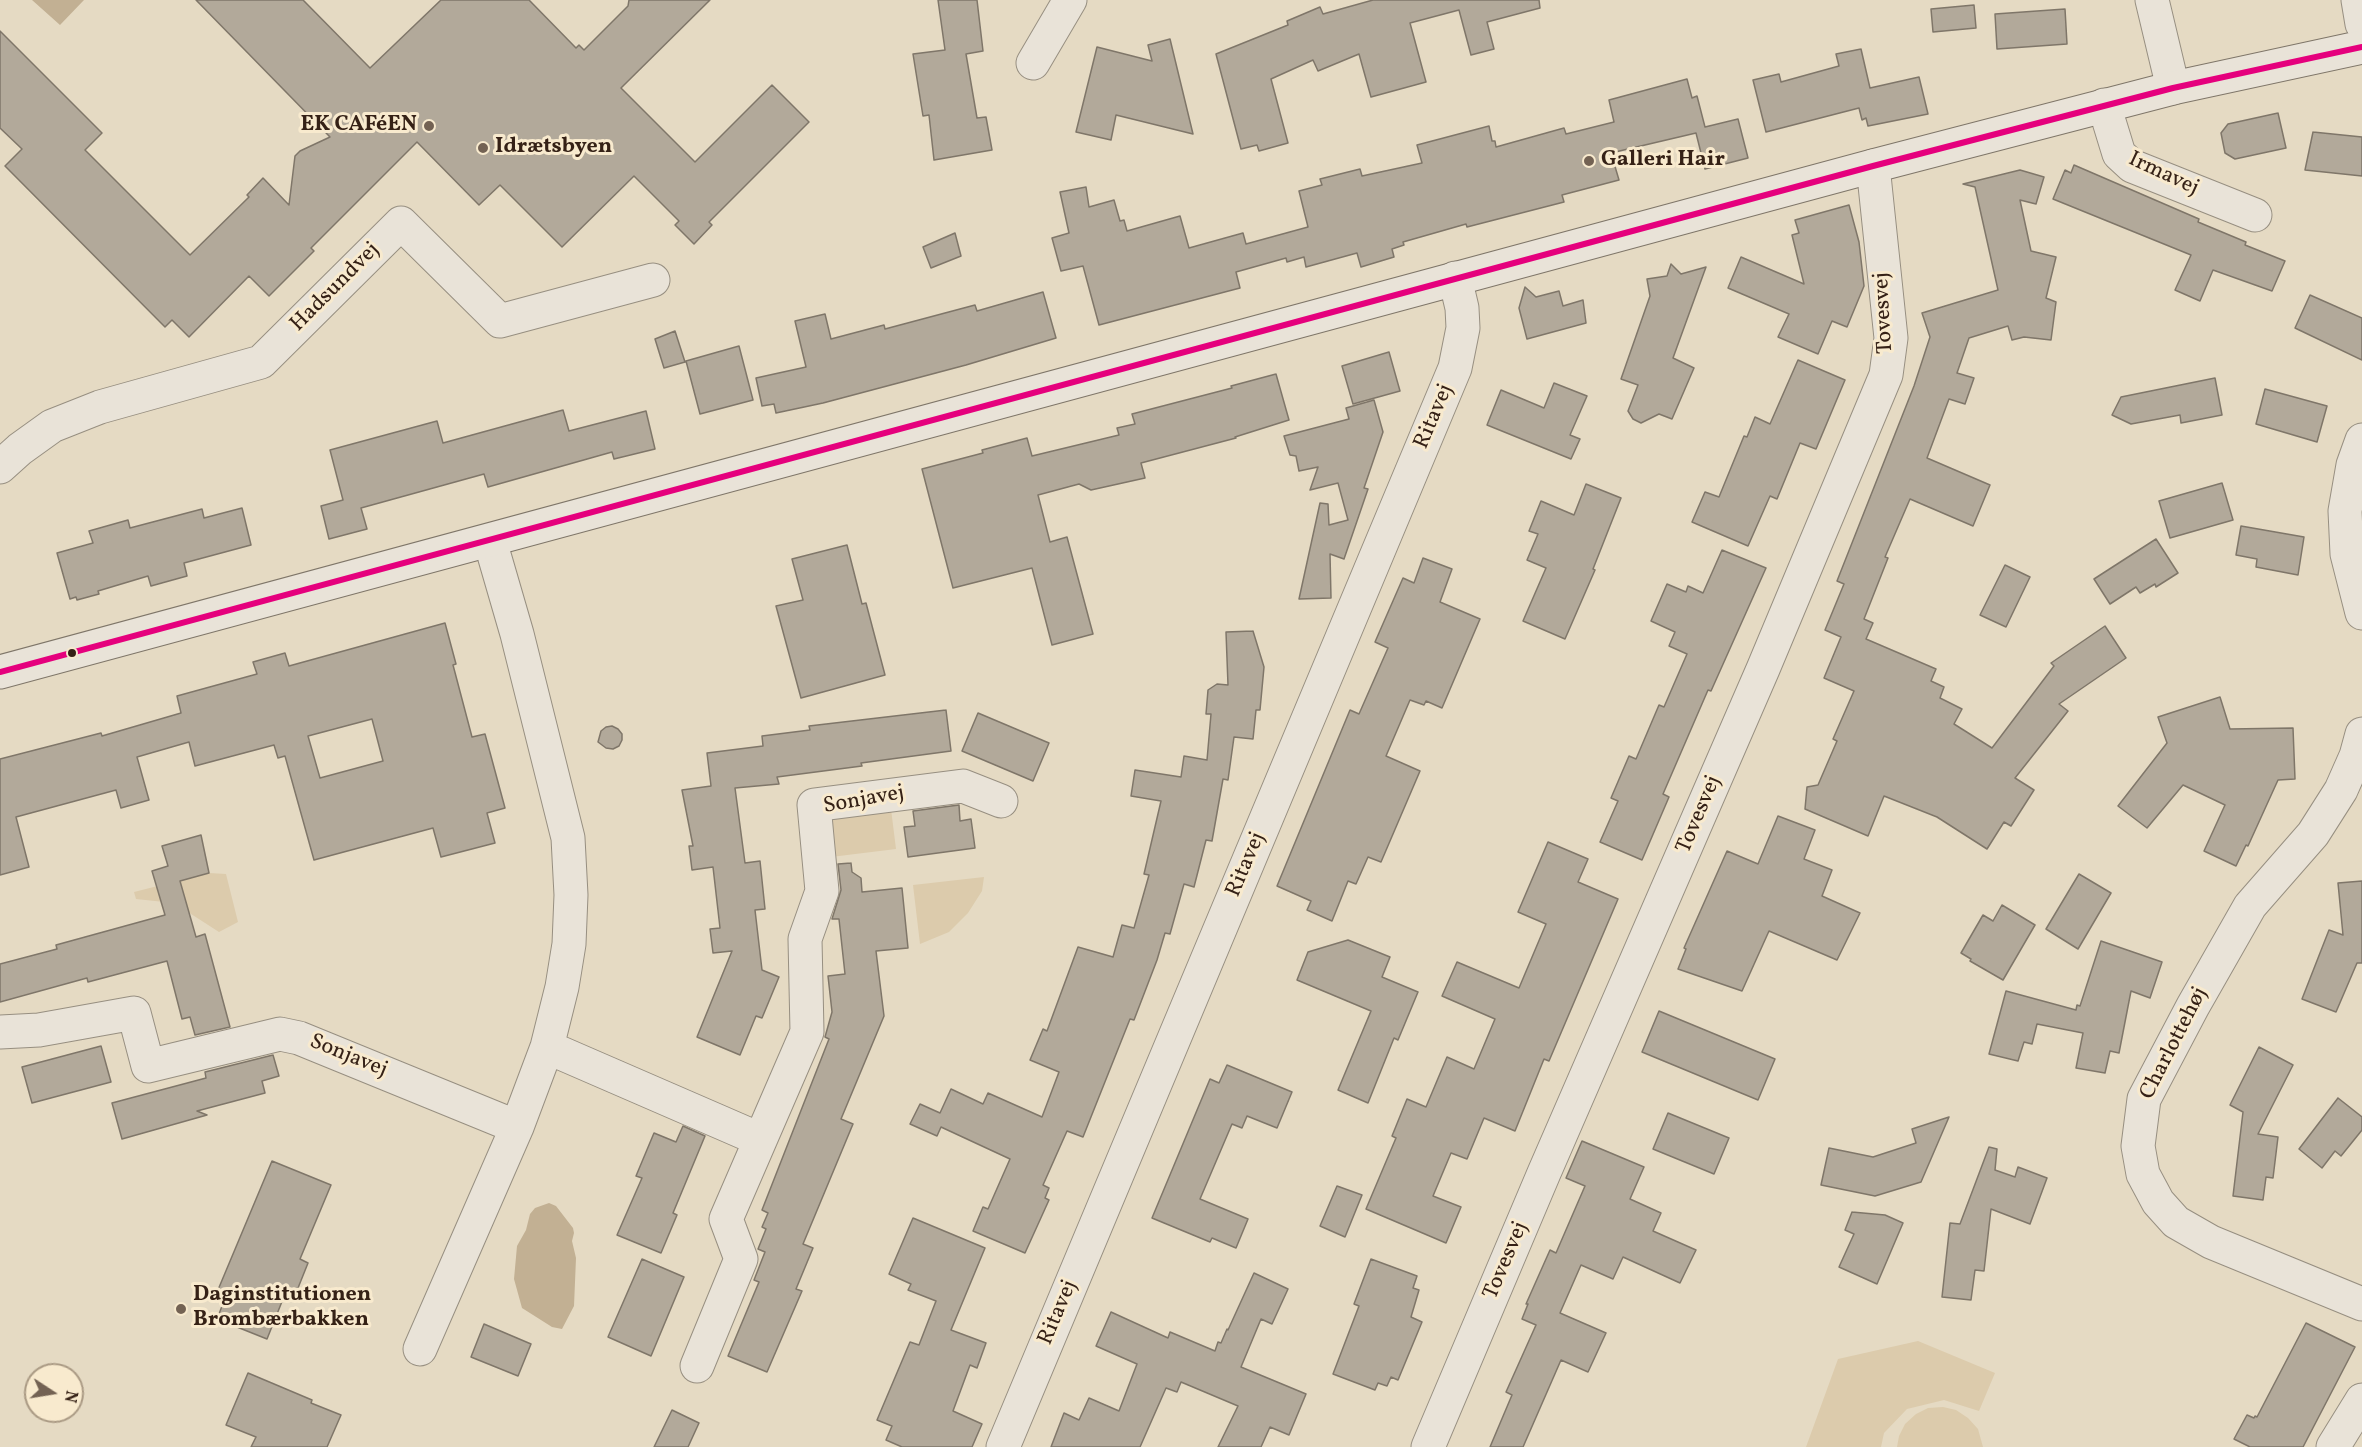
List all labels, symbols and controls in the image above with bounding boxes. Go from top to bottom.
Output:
place label: EK CAFéEN [301,113,417,139]
marker: EK CAFéEN [422,119,436,133]
place label: Idrætsbyen [495,135,612,161]
marker: Idrætsbyen [476,141,490,155]
street label: Irmavej [2124,147,2202,203]
place label: Galleri Hair [1601,148,1725,174]
marker: Galleri Hair [1582,154,1596,168]
street label: Hadsundvej [286,238,386,338]
street label: Tovesvej [1870,272,1900,354]
street label: Ritavej [1410,381,1460,453]
unlabelled marker [66,647,78,659]
street label: Tovesvej [1672,772,1728,858]
street label: Sonjavej [822,781,906,821]
street label: Ritavej [1222,829,1272,901]
street label: Charlottehøj [2135,983,2215,1105]
street label: Sonjavej [305,1029,391,1085]
street label: Tovesvej [1479,1218,1535,1304]
street label: Ritavej [1034,1277,1084,1349]
place label: Daginstitutionen Brombærbakken [193,1283,371,1334]
marker: Daginstitutionen Brombærbakken [174,1302,188,1316]
north arrow [24,1363,84,1423]
text: N [58,1388,82,1404]

